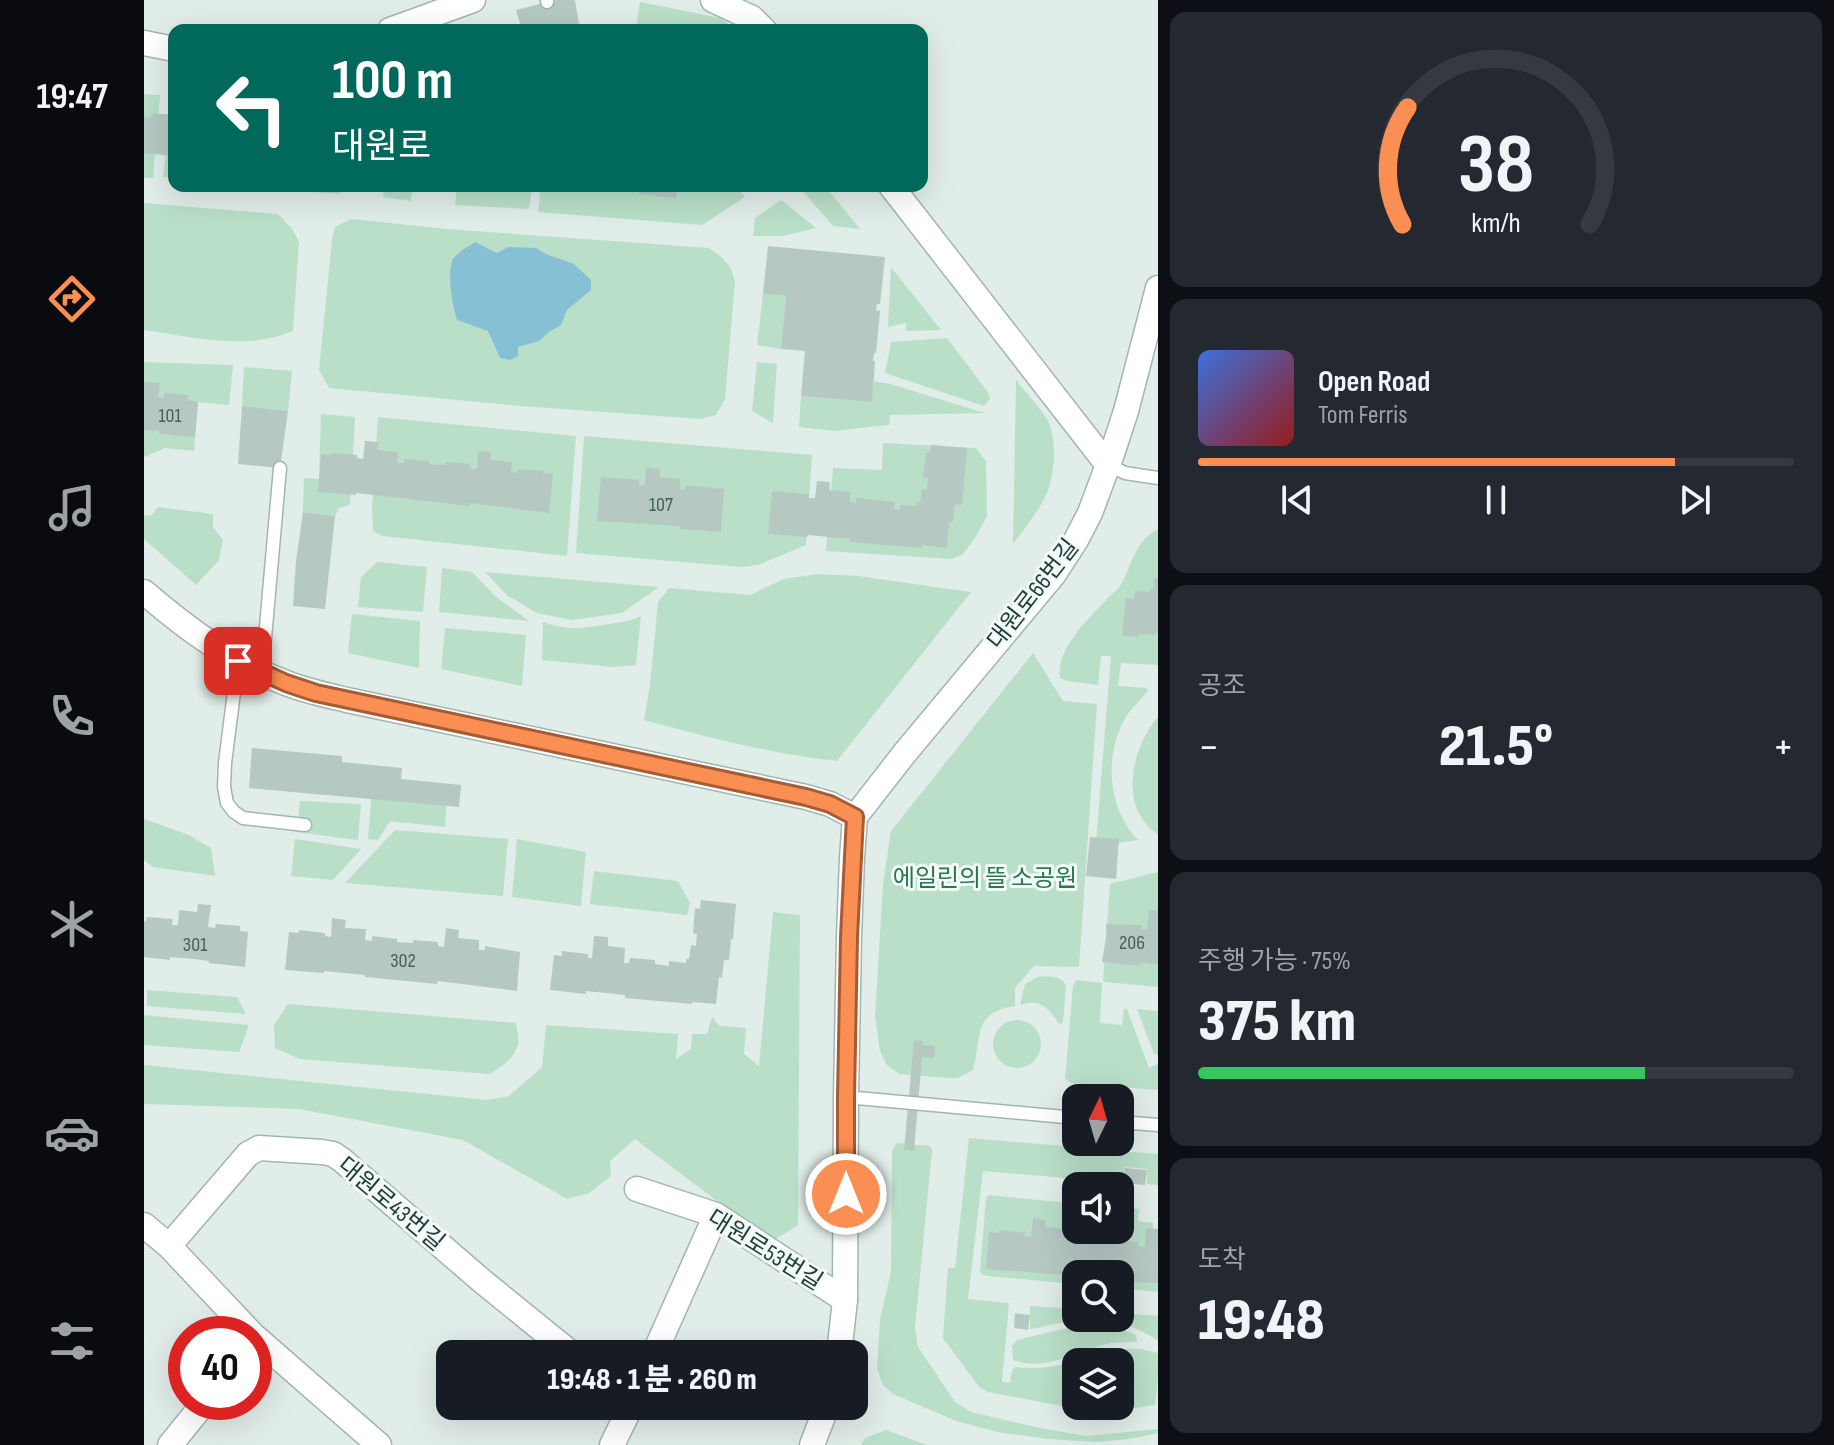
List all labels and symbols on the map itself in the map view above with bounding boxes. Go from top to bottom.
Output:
house number: 101 [159,404,181,428]
house number: 107 [649,493,673,517]
street label: 대원로66번길 [981,533,1085,655]
pin [204,627,272,695]
park label: 에일린의 뜰 소공원 [893,864,1077,893]
house number: 206 [1119,931,1145,955]
house number: 301 [183,933,207,957]
house number: 302 [390,949,416,973]
north arrow [1062,1084,1134,1156]
street label: 대원로43번길 [332,1151,450,1257]
position arrow [804,1152,888,1236]
street label: 대원로53번길 [702,1203,828,1297]
speed limit sign: 40 [168,1316,272,1420]

